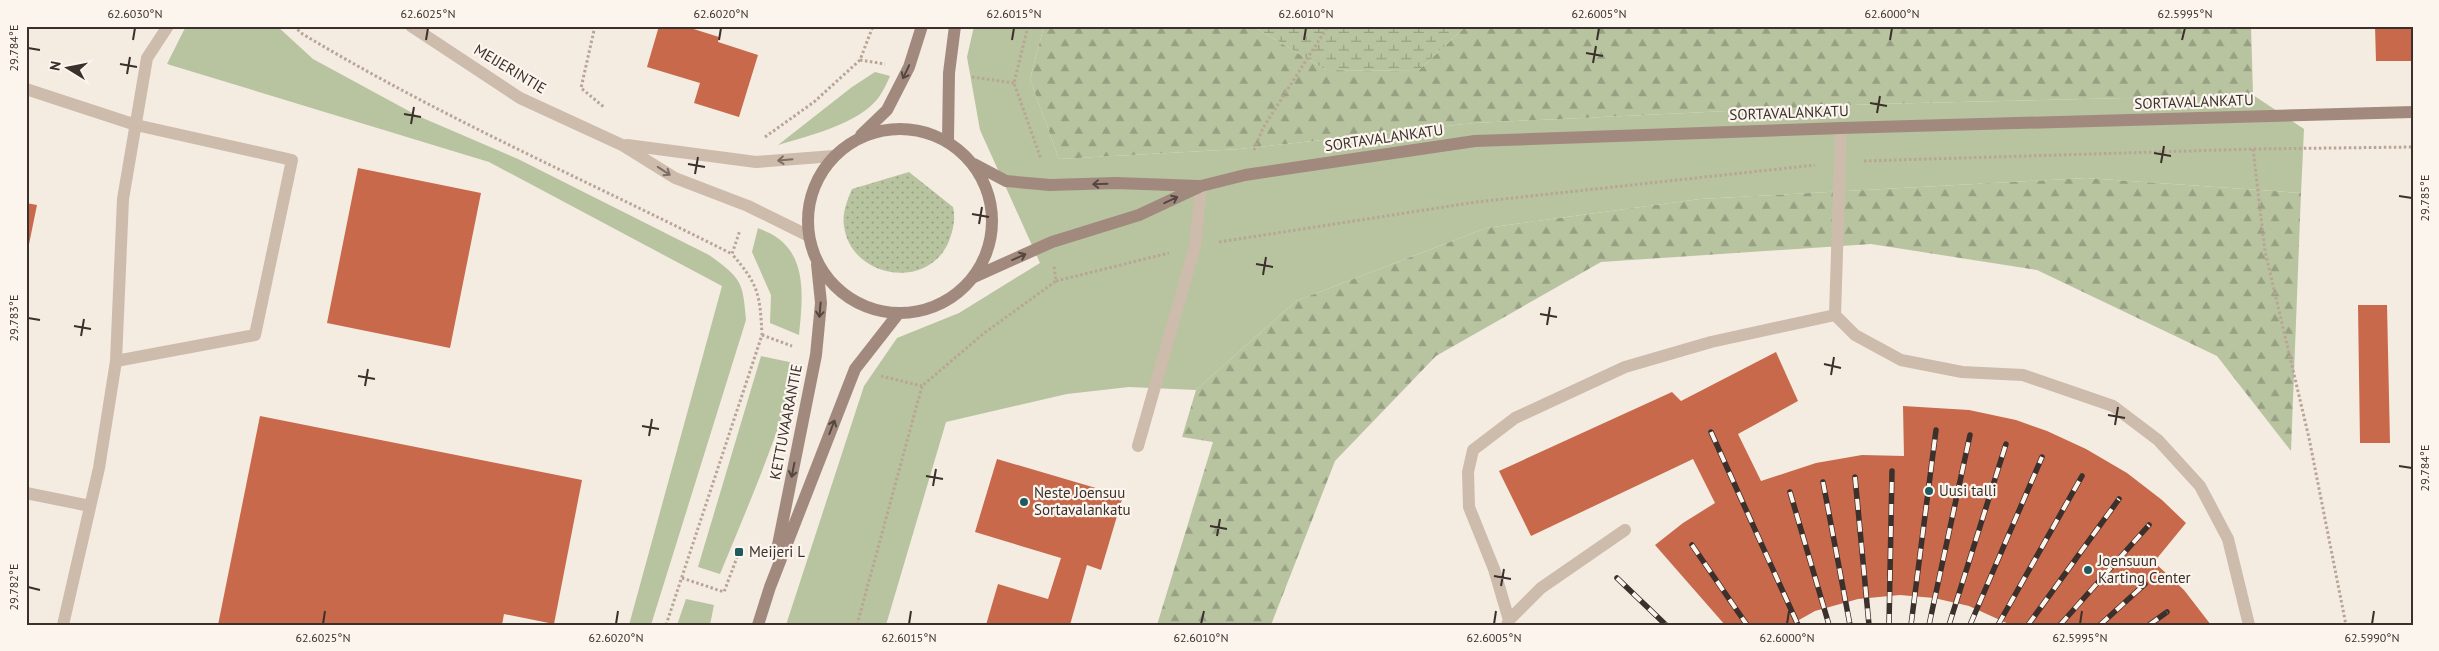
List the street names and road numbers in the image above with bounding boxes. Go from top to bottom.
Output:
street label: MEIJERINTIE [471,40,550,98]
street label: SORTAVALANKATU [2134,90,2254,113]
street label: SORTAVALANKATU [1729,101,1849,124]
street label: SORTAVALANKATU [1323,120,1444,155]
street label: KETTUVAARANTIE [765,362,806,481]

